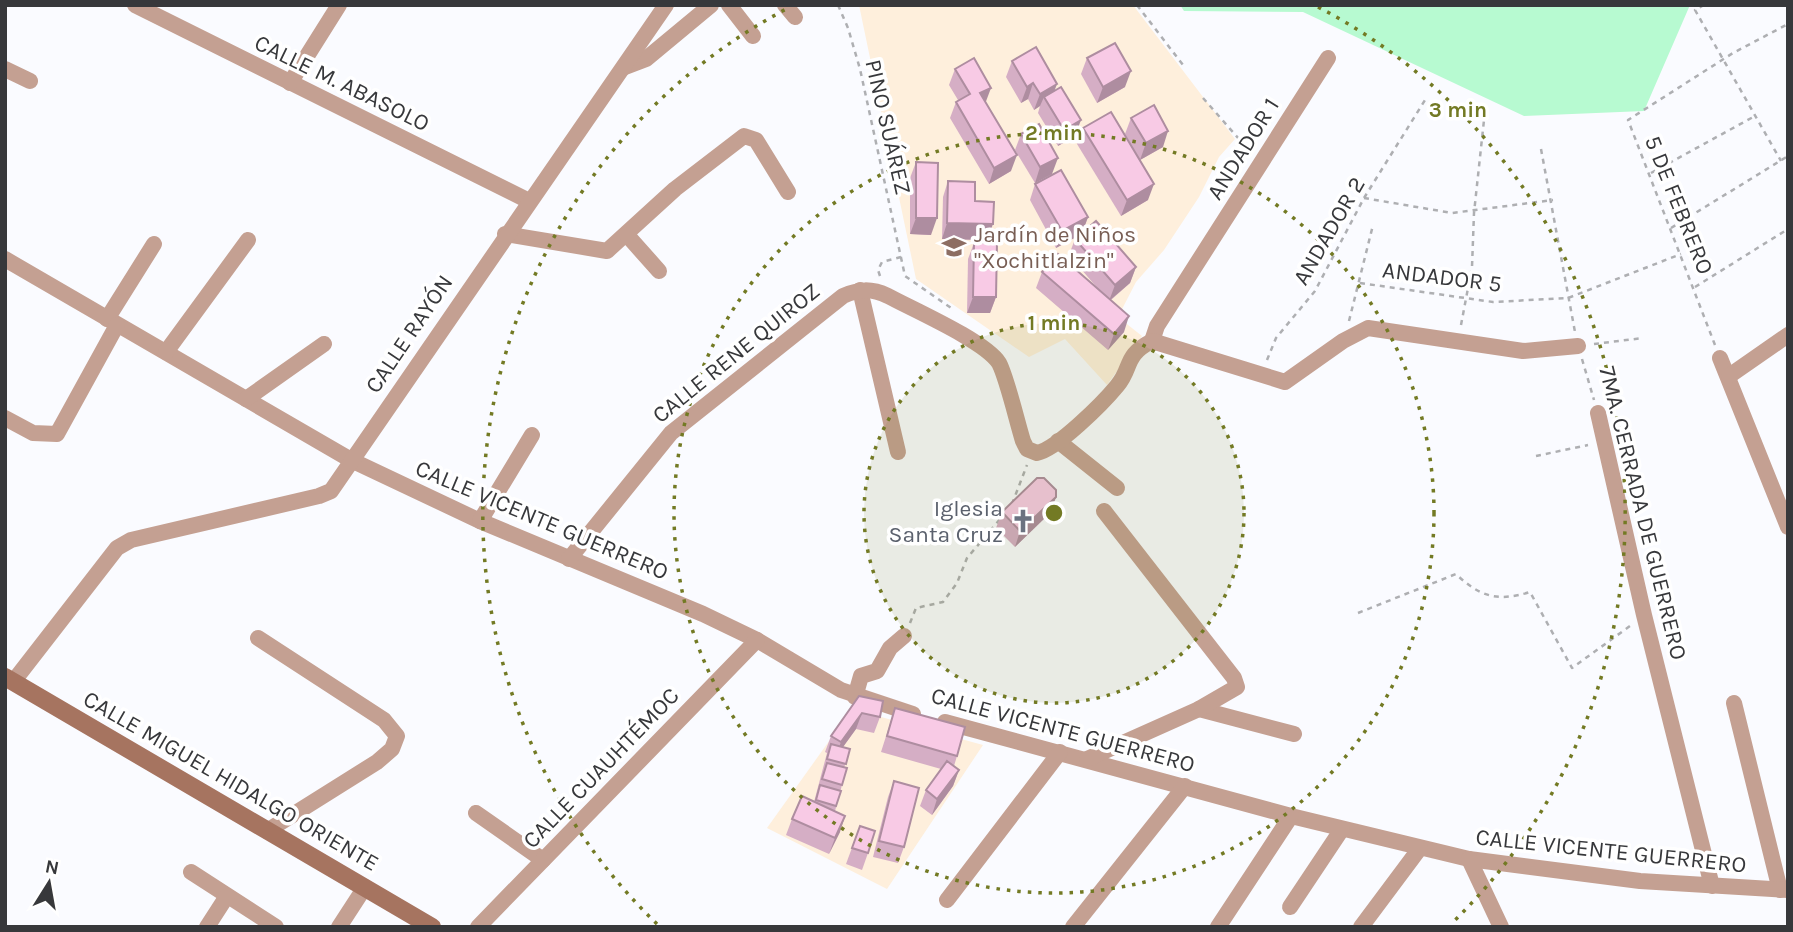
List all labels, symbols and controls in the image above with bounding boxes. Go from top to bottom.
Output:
street label: CALLE M. ABASOLO [250,29,434,137]
street label: PINO SUÁREZ [859,57,917,197]
street label: ANDADOR 1 [1201,93,1285,205]
text: 3 min [1429,98,1487,122]
text: 2 min [1025,121,1083,145]
street label: 5 DE FEBRERO [1639,132,1719,278]
street label: ANDADOR 2 [1287,172,1371,290]
place label: Jardín de Niños "Xochitlalzin" [974,221,1136,274]
school or university icon: Jardín de Niños "Xochitlalzin" [940,233,968,261]
street label: ANDADOR 5 [1381,256,1503,298]
street label: CALLE RAYÓN [360,270,458,398]
street label: CALLE RENE QUIROZ [647,277,825,429]
text: 1 min [1028,311,1080,335]
street label: 7MA. CERRADA DE GUERRERO [1593,363,1693,663]
street label: CALLE VICENTE GUERRERO [412,454,672,586]
place label: Iglesia Santa Cruz [889,495,1003,548]
centre of rings [1042,501,1066,525]
church icon: Iglesia Santa Cruz [1009,507,1037,535]
street label: CALLE CUAUHTÉMOC [517,682,685,854]
street label: CALLE VICENTE GUERRERO [928,682,1198,778]
street label: CALLE MIGUEL HIDALGO ORIENTE [78,685,384,877]
street label: CALLE VICENTE GUERRERO [1474,823,1748,879]
north arrow [14,848,84,918]
text: N [43,855,61,879]

